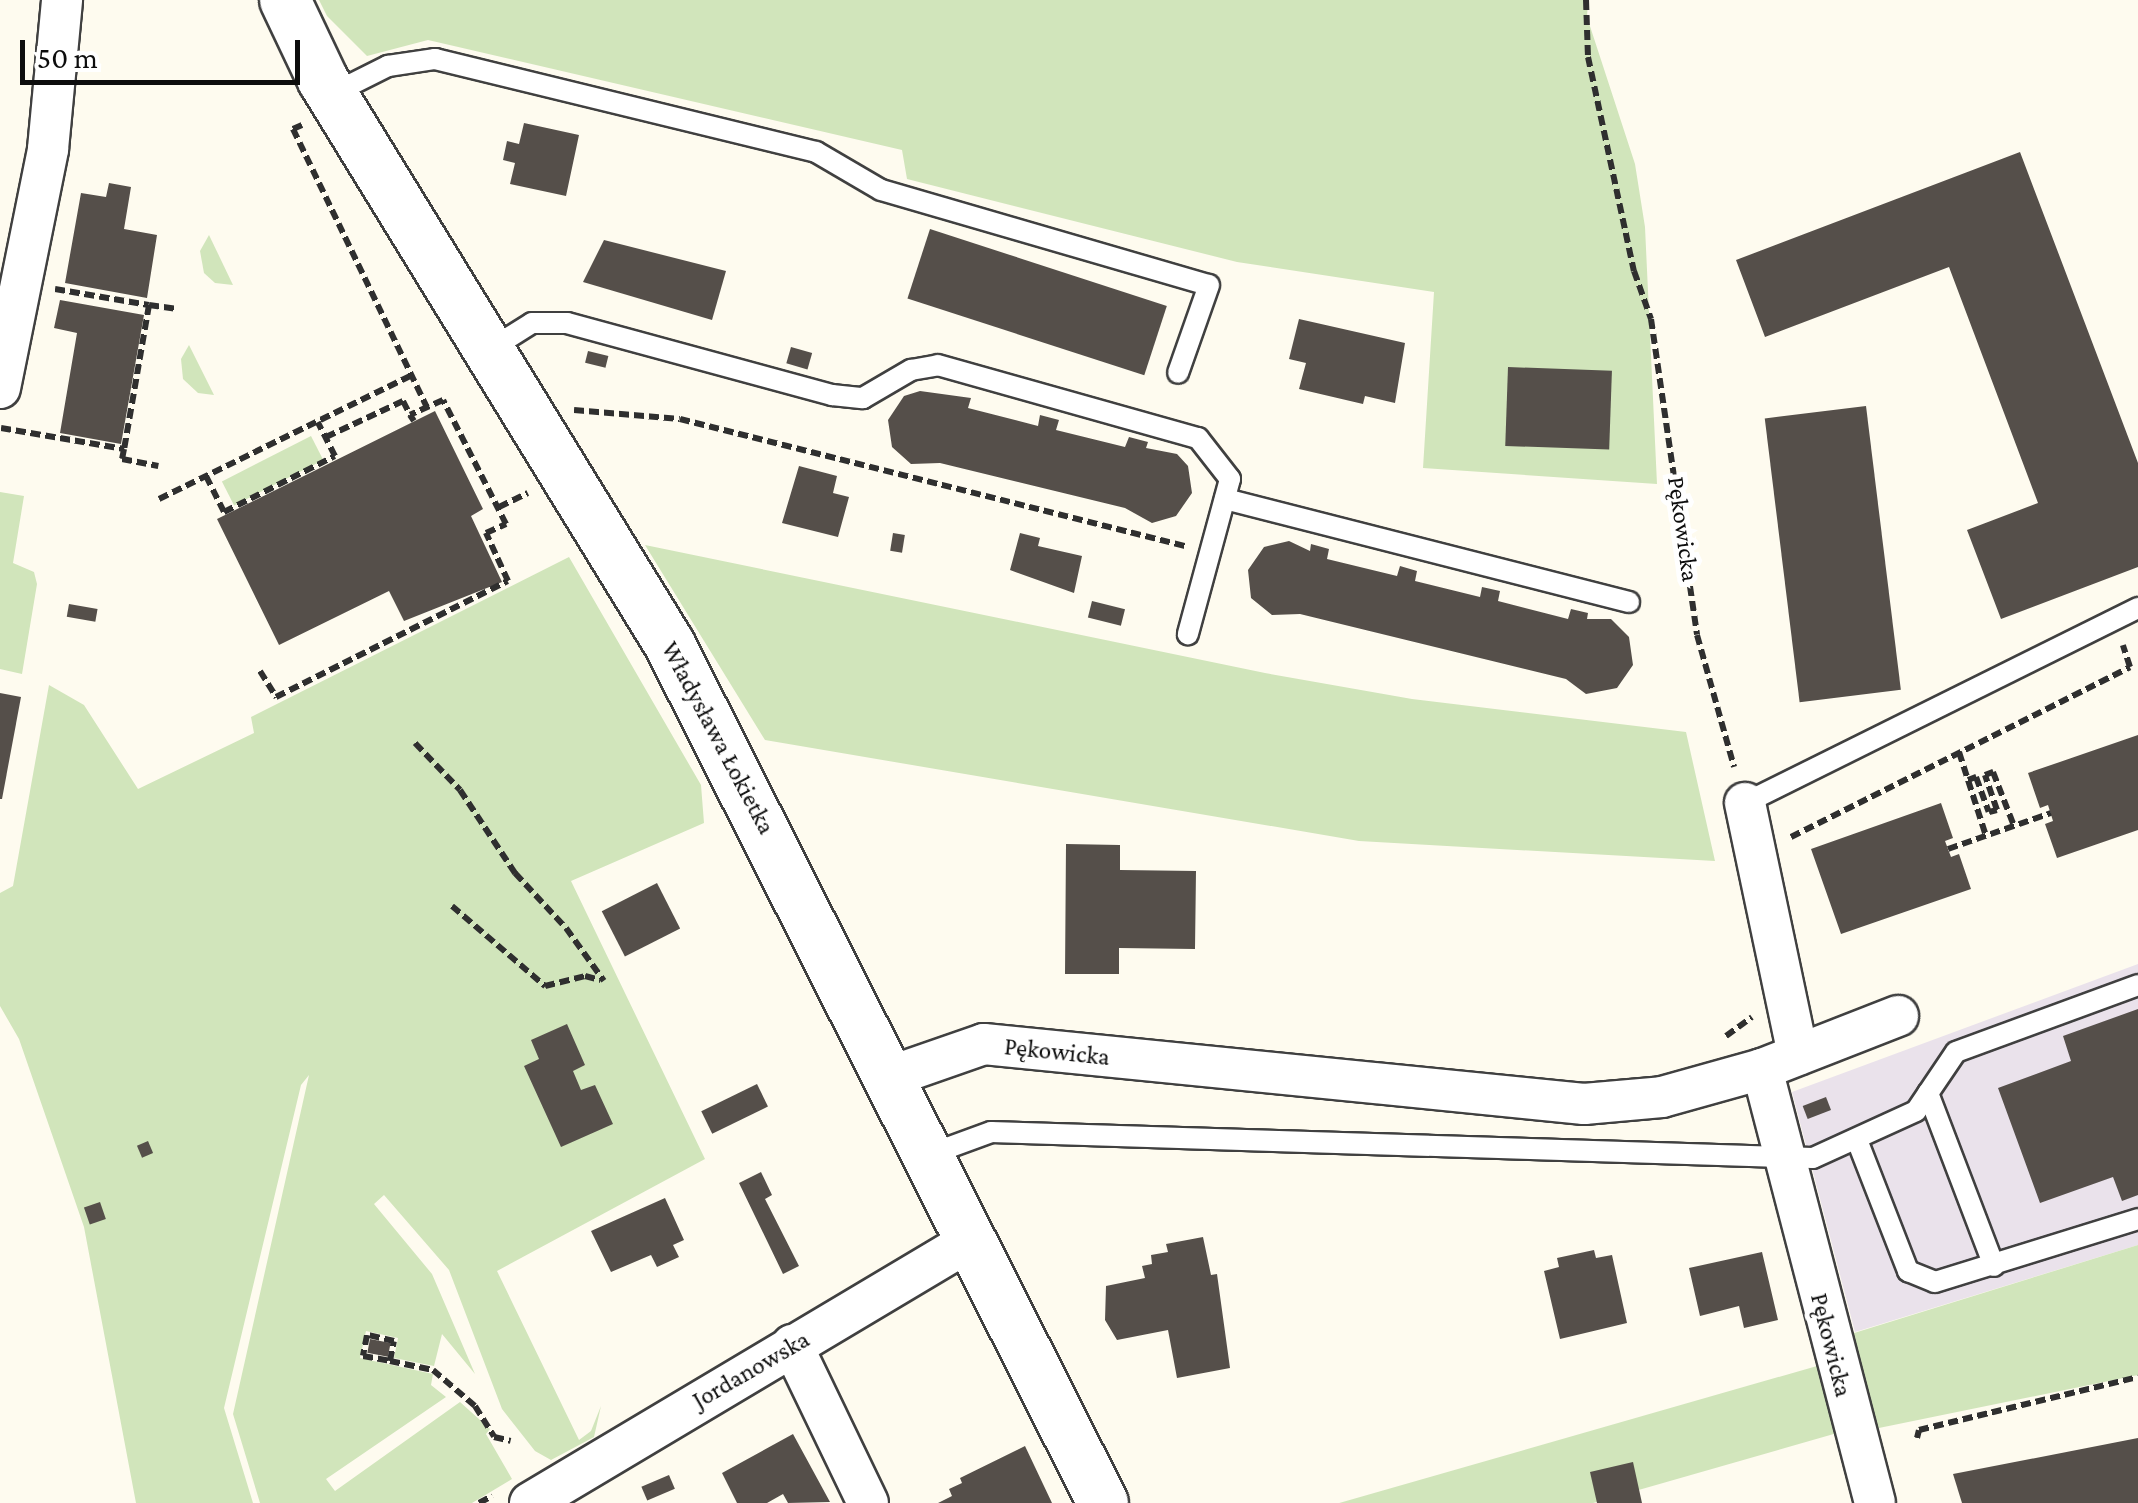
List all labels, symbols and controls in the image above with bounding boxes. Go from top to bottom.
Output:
scale bar [25,20,305,82]
text: 50 m [37,41,98,74]
street label: Pękowicka [1661,475,1705,583]
street label: Władysława Łokietka [655,637,781,839]
street label: Pękowicka [1003,1032,1111,1072]
street label: Pękowicka [1804,1290,1858,1400]
street label: Jordanowska [687,1324,815,1416]

